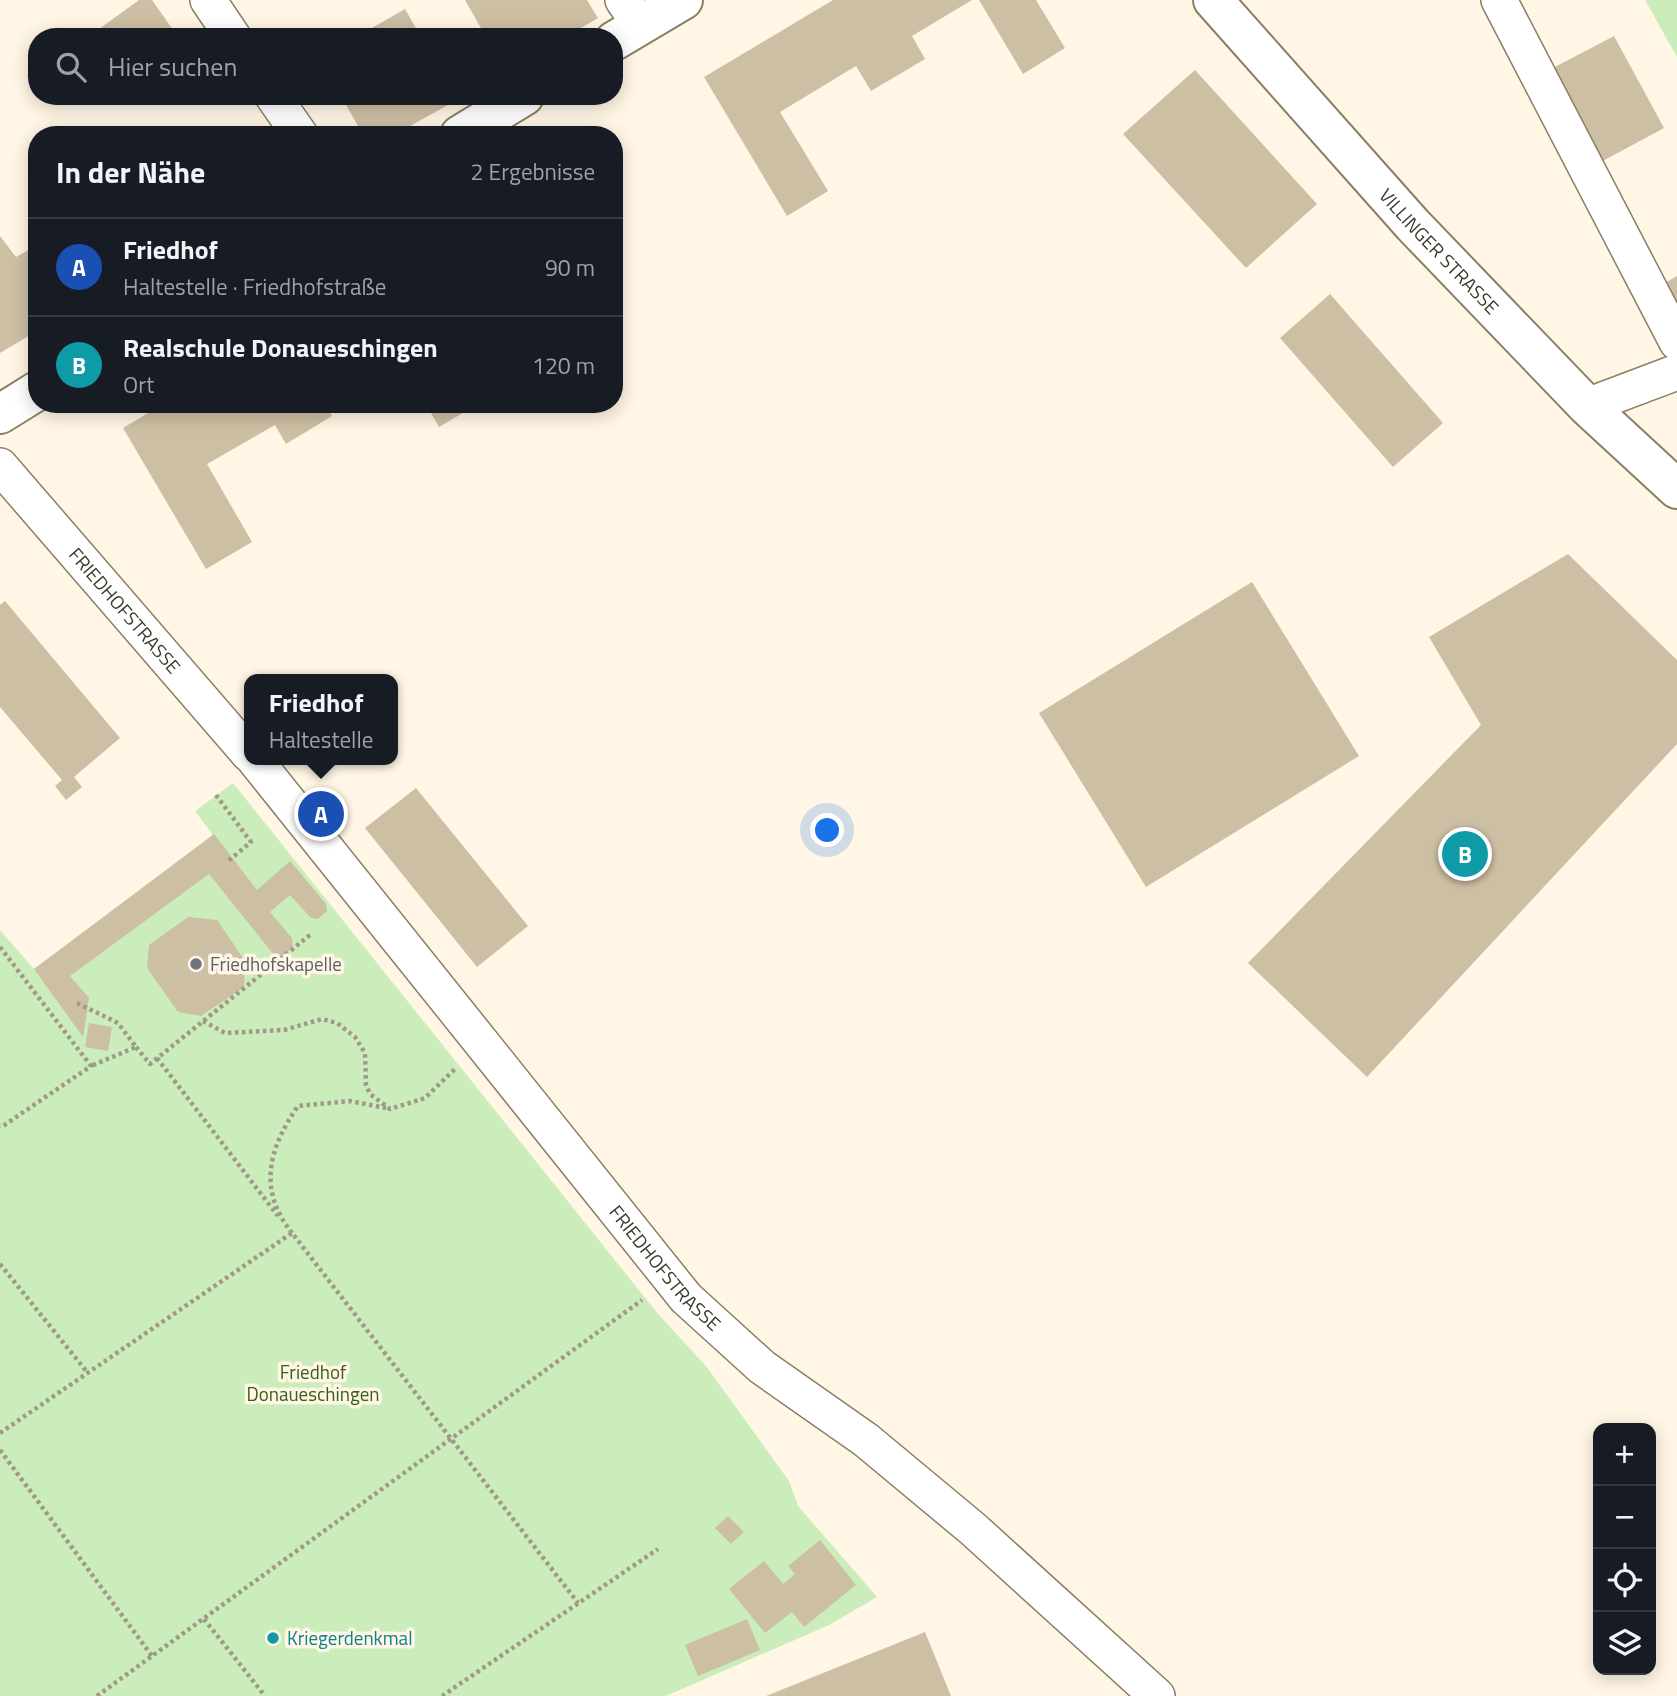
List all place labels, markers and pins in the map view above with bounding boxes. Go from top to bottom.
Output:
pin: A [298,788,344,840]
pin: B [1442,828,1488,880]
place label: Friedhofskapelle [210,949,342,978]
marker: Friedhofskapelle [188,956,204,972]
place label: Kriegerdenkmal [287,1623,413,1652]
marker: Kriegerdenkmal [265,1630,281,1646]

